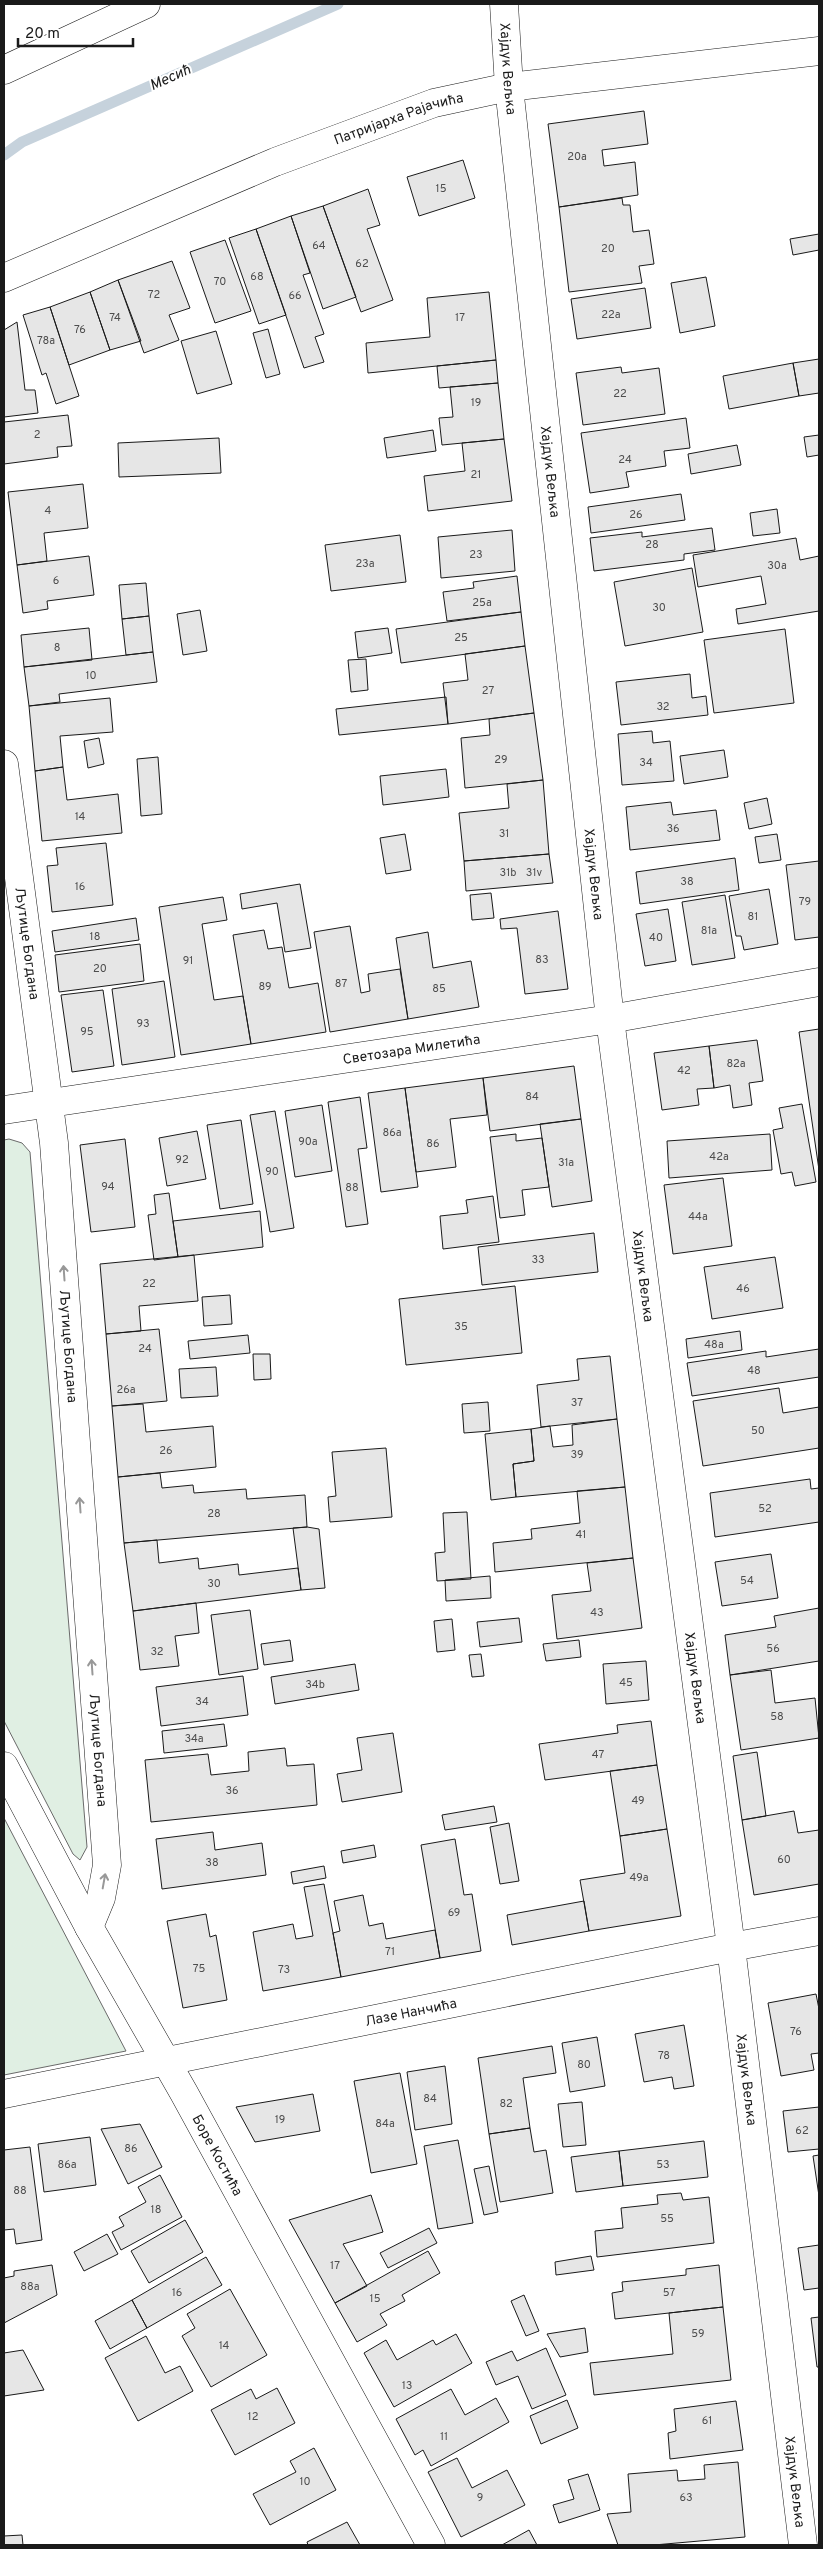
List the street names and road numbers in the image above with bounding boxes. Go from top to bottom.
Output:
street label: Хајдук Вељка [495,22,519,116]
street label: Патријарха Рајачића [332,90,465,149]
street label: Хајдук Вељка [536,425,563,519]
street label: Хајдук Вељка [579,828,606,921]
street label: Љутице Богдана [10,886,42,1001]
street label: Светозара Милетића [342,1032,481,1069]
street label: Хајдук Вељка [628,1230,656,1323]
street label: Љутице Богдана [55,1289,80,1403]
street label: Хајдук Вељка [680,1631,709,1725]
street label: Љутице Богдана [84,1693,110,1807]
street label: Лазе Нанчића [364,1996,458,2031]
street label: Хајдук Вељка [732,2033,759,2127]
street label: Боре Костића [187,2112,246,2199]
street label: Хајдук Вељка [780,2435,808,2529]

